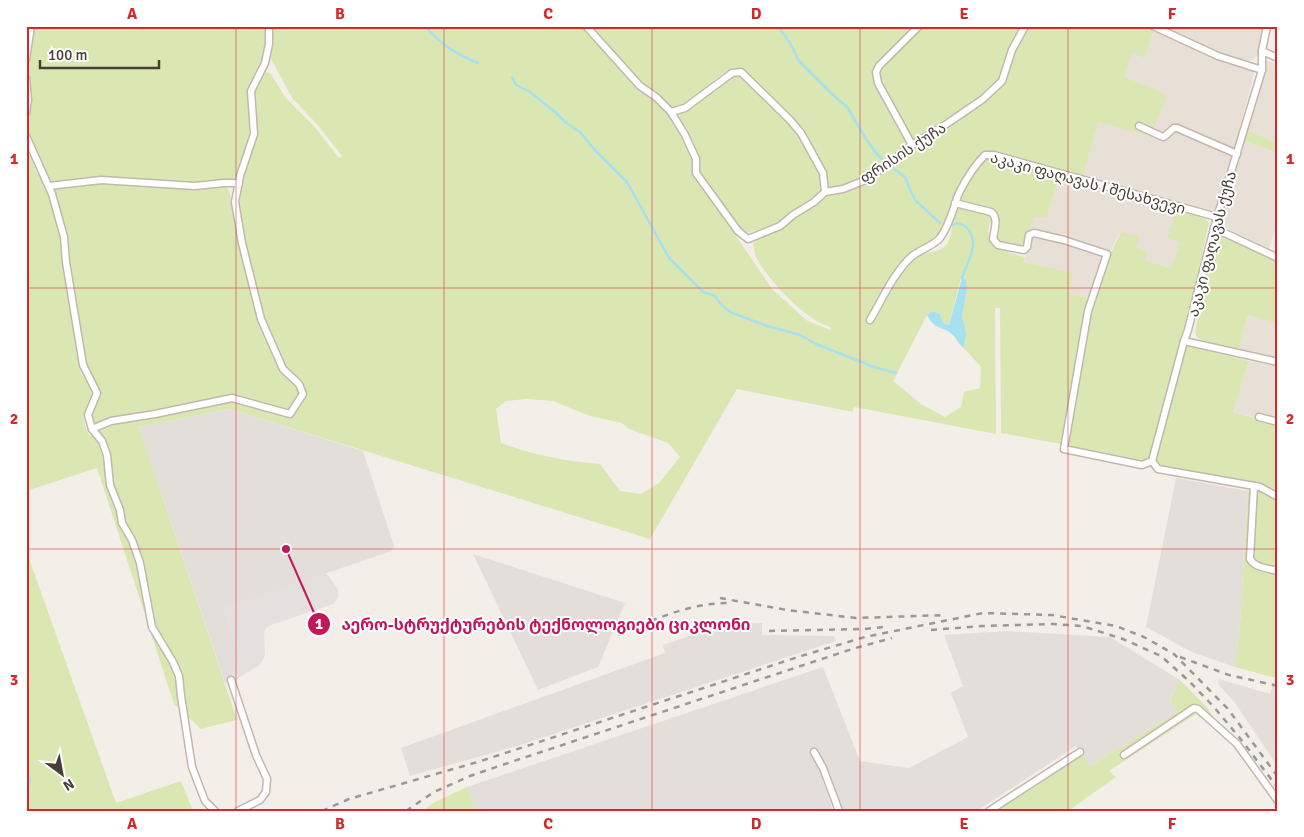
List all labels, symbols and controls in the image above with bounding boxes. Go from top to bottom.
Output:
text: A [127,4,138,24]
text: B [335,4,345,24]
text: C [543,4,553,24]
text: D [751,4,762,24]
text: E [959,4,969,24]
text: F [1168,4,1177,24]
scale bar [40,38,159,70]
text: 100 m [48,46,88,64]
street label: ფრისის ქუჩა [857,119,949,187]
street label: აკაკი ფაღავას I შესახვევი [988,148,1188,218]
text: 1 [10,149,19,169]
text: 1 [1286,149,1295,169]
street label: აკაკი ფაღავას ქუჩა [1184,169,1240,319]
text: 2 [10,409,18,429]
text: 2 [1286,409,1294,429]
callout: აერო-სტრუქტურების ტექნოლოგიები ციკლონი [307,609,761,640]
text: 1 [315,615,323,633]
text: აერო-სტრუქტურების ტექნოლოგიები ციკლონი [341,615,751,635]
text: 3 [10,670,18,690]
text: 3 [1286,670,1294,690]
north arrow [38,750,88,800]
text: N [60,775,77,794]
text: A [127,814,138,834]
text: B [335,814,345,834]
text: C [543,814,553,834]
text: D [751,814,762,834]
text: E [959,814,969,834]
text: F [1168,814,1177,834]

